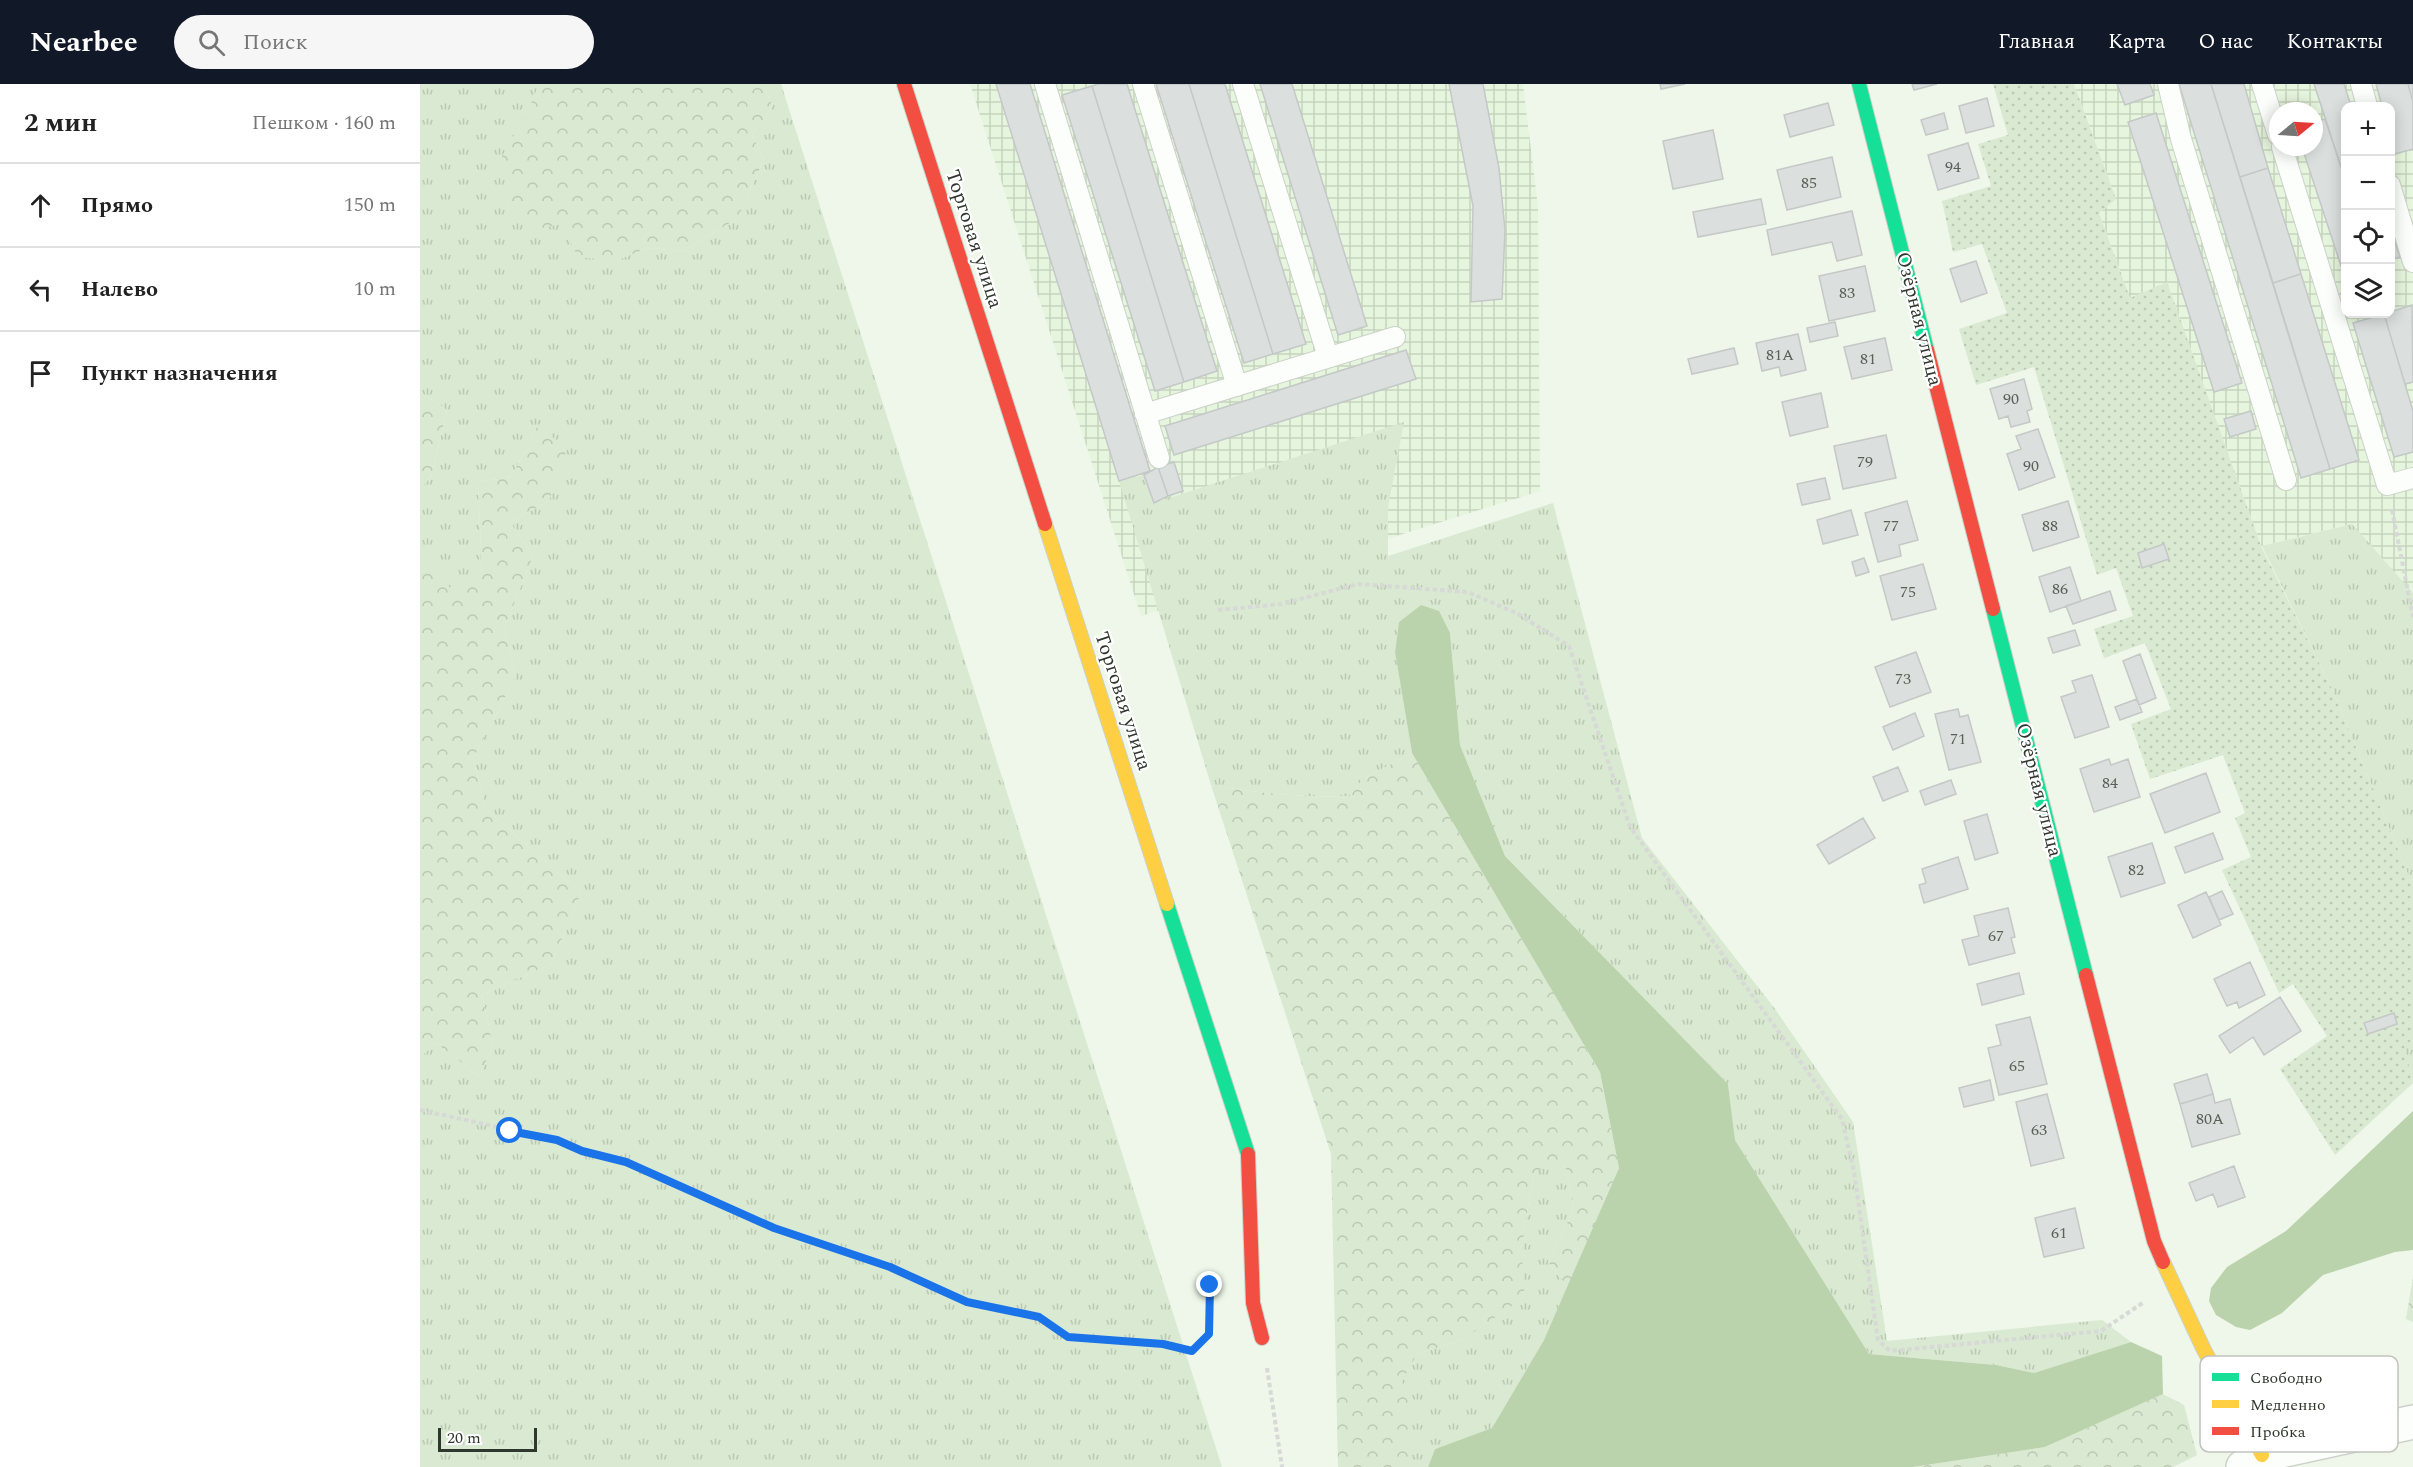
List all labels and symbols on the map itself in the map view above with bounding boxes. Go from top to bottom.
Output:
north arrow [2269,102,2323,156]
house number: 94 [1945,155,1961,179]
street label: Торговая улица [937,166,1011,312]
house number: 85 [1801,171,1817,195]
street label: Озёрная улица [1888,249,1950,389]
house number: 83 [1839,281,1855,305]
house number: 81А [1766,343,1794,367]
house number: 81 [1860,347,1876,371]
house number: 90 [2003,387,2019,411]
house number: 79 [1857,450,1873,474]
house number: 90 [2023,454,2039,478]
house number: 77 [1883,514,1899,538]
house number: 88 [2042,514,2058,538]
house number: 86 [2052,577,2068,601]
house number: 75 [1900,580,1916,604]
street label: Торговая улица [1086,628,1160,774]
house number: 73 [1895,667,1911,691]
street label: Озёрная улица [2008,720,2070,860]
house number: 71 [1950,727,1966,751]
house number: 84 [2102,771,2118,795]
house number: 82 [2128,858,2144,882]
house number: 67 [1988,924,2004,948]
house number: 65 [2009,1054,2025,1078]
house number: 80А [2196,1107,2224,1131]
route start [496,1117,522,1143]
house number: 63 [2031,1118,2047,1142]
house number: 61 [2051,1221,2067,1245]
route end [1196,1271,1222,1297]
legend [2200,1356,2398,1452]
text: Свободно [2250,1366,2322,1390]
text: Медленно [2250,1393,2326,1417]
text: Пробка [2250,1420,2306,1444]
scale bar [438,1425,537,1452]

